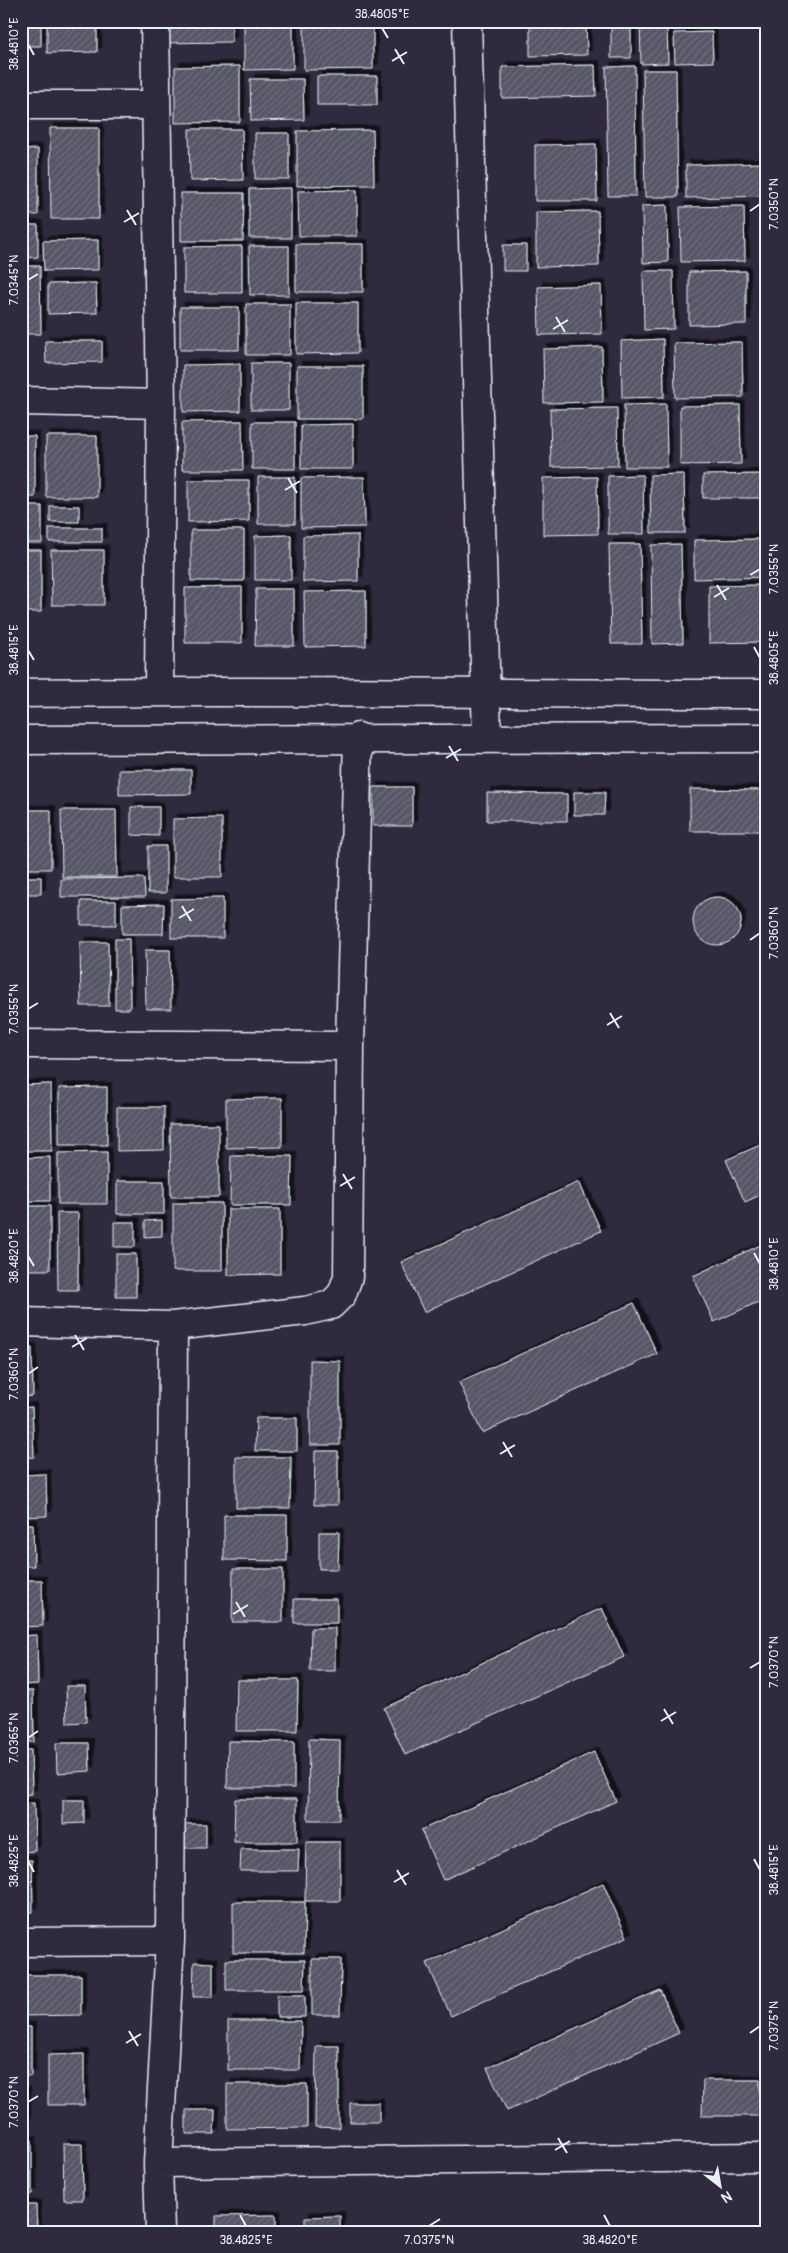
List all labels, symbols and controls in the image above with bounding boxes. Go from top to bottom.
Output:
text: 38.4805°E [355,7,409,22]
text: 38.4810°E [7,18,22,70]
text: 7.0350°N [767,178,782,230]
text: 7.0345°N [7,255,22,305]
text: 7.0355°N [767,544,782,594]
text: 38.4815°E [7,624,22,676]
text: 38.4805°E [767,631,782,685]
text: 7.0360°N [767,907,782,959]
text: 7.0355°N [7,984,22,1034]
text: 38.4820°E [7,1229,22,1283]
text: 38.4810°E [767,1238,782,1290]
text: 7.0360°N [7,1348,22,1400]
text: 7.0370°N [767,1636,782,1688]
text: 7.0365°N [7,1713,22,1763]
text: 38.4825°E [7,1834,22,1888]
text: 38.4815°E [767,1844,782,1896]
text: 7.0375°N [767,2001,782,2051]
text: 7.0370°N [7,2076,22,2128]
north arrow [696,2160,746,2210]
text: N [718,2187,735,2206]
text: 38.4825°E [219,2233,273,2248]
text: 7.0375°N [404,2233,454,2248]
text: 38.4820°E [583,2233,637,2248]

